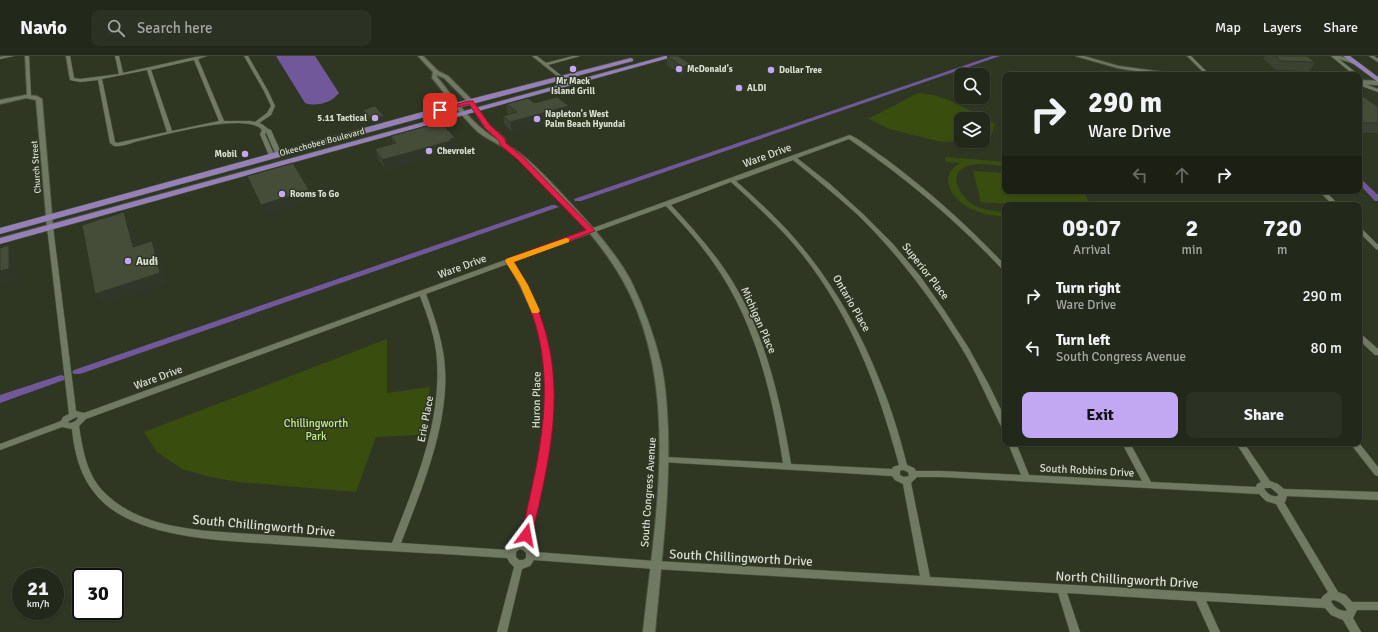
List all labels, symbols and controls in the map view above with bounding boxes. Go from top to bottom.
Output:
search box [91,10,371,46]
text: Navio [20,16,67,40]
icon: search [105,17,127,39]
text: Search here [137,19,213,37]
text: Map [1215,19,1241,36]
text: Layers [1263,19,1302,36]
text: Share [1324,19,1358,36]
place label: McDonald's [687,63,733,75]
marker: Mr Mack Island Grill [568,64,578,74]
marker: McDonald's [674,64,684,74]
marker: Dollar Tree [766,65,776,75]
place label: Dollar Tree [779,65,823,76]
map controls [954,68,990,148]
button: search [954,68,990,104]
place label: Mr Mack Island Grill [551,76,595,97]
marker: ALDI [734,83,744,93]
place label: ALDI [747,83,766,94]
text: 290 m [1088,86,1162,120]
icon: right [1022,88,1074,140]
pin [423,93,457,127]
icon: arrive [429,99,451,121]
place label: Napleton's West Palm Beach Hyundai [545,108,626,130]
button: layers [954,112,990,148]
place label: 5.11 Tactical [317,113,367,124]
marker: 5.11 Tactical [370,113,380,123]
marker: Napleton's West Palm Beach Hyundai [532,114,542,124]
text: Ware Drive [1088,120,1171,142]
street label: Okeechobee Boulevard [278,126,366,159]
street label: Church Street [29,140,44,194]
street label: Ware Drive [741,141,793,170]
marker: Chevrolet [424,146,434,156]
place label: Chevrolet [437,146,475,157]
place label: Mobil [214,149,237,160]
marker: Mobil [240,149,250,159]
icon: left [1129,164,1151,186]
icon: ahead [1171,164,1193,186]
icon: right [1213,164,1235,186]
marker: Rooms To Go [277,189,287,199]
place label: Rooms To Go [290,189,339,200]
text: 09:07 [1062,213,1121,243]
text: 2 [1186,213,1198,243]
text: 720 [1263,213,1302,243]
street label: Superior Place [899,240,952,302]
text: Arrival [1073,242,1110,258]
text: min [1182,242,1203,258]
text: m [1277,242,1287,258]
street label: Ware Drive [436,252,488,281]
place label: Audi [136,255,158,268]
marker: Audi [123,256,133,266]
street label: Ontario Place [830,272,873,334]
text: Turn right [1056,279,1121,297]
street label: Michigan Place [738,285,779,355]
icon: right [1022,285,1044,307]
text: 290 m [1302,287,1342,305]
text: Ware Drive [1056,297,1116,313]
text: Turn left [1056,331,1110,349]
icon: left [1022,337,1044,359]
text: 80 m [1311,339,1342,357]
text: South Congress Avenue [1056,349,1186,365]
street label: Ware Drive [132,363,184,392]
street label: Huron Place [530,371,543,429]
button: Exit [1022,392,1178,438]
button: Share [1186,392,1342,438]
street label: Erie Place [415,395,436,443]
park label: Chillingworth Park [284,417,348,443]
street label: South Congress Avenue [638,437,659,547]
street label: South Robbins Drive [1039,462,1135,479]
street label: South Chillingworth Drive [192,512,336,540]
position arrow [505,514,547,556]
street label: South Chillingworth Drive [669,546,813,570]
speed limit sign: 30 [72,568,124,620]
street label: North Chillingworth Drive [1055,568,1199,592]
text: 21 [27,576,49,601]
text: km/h [27,598,49,610]

